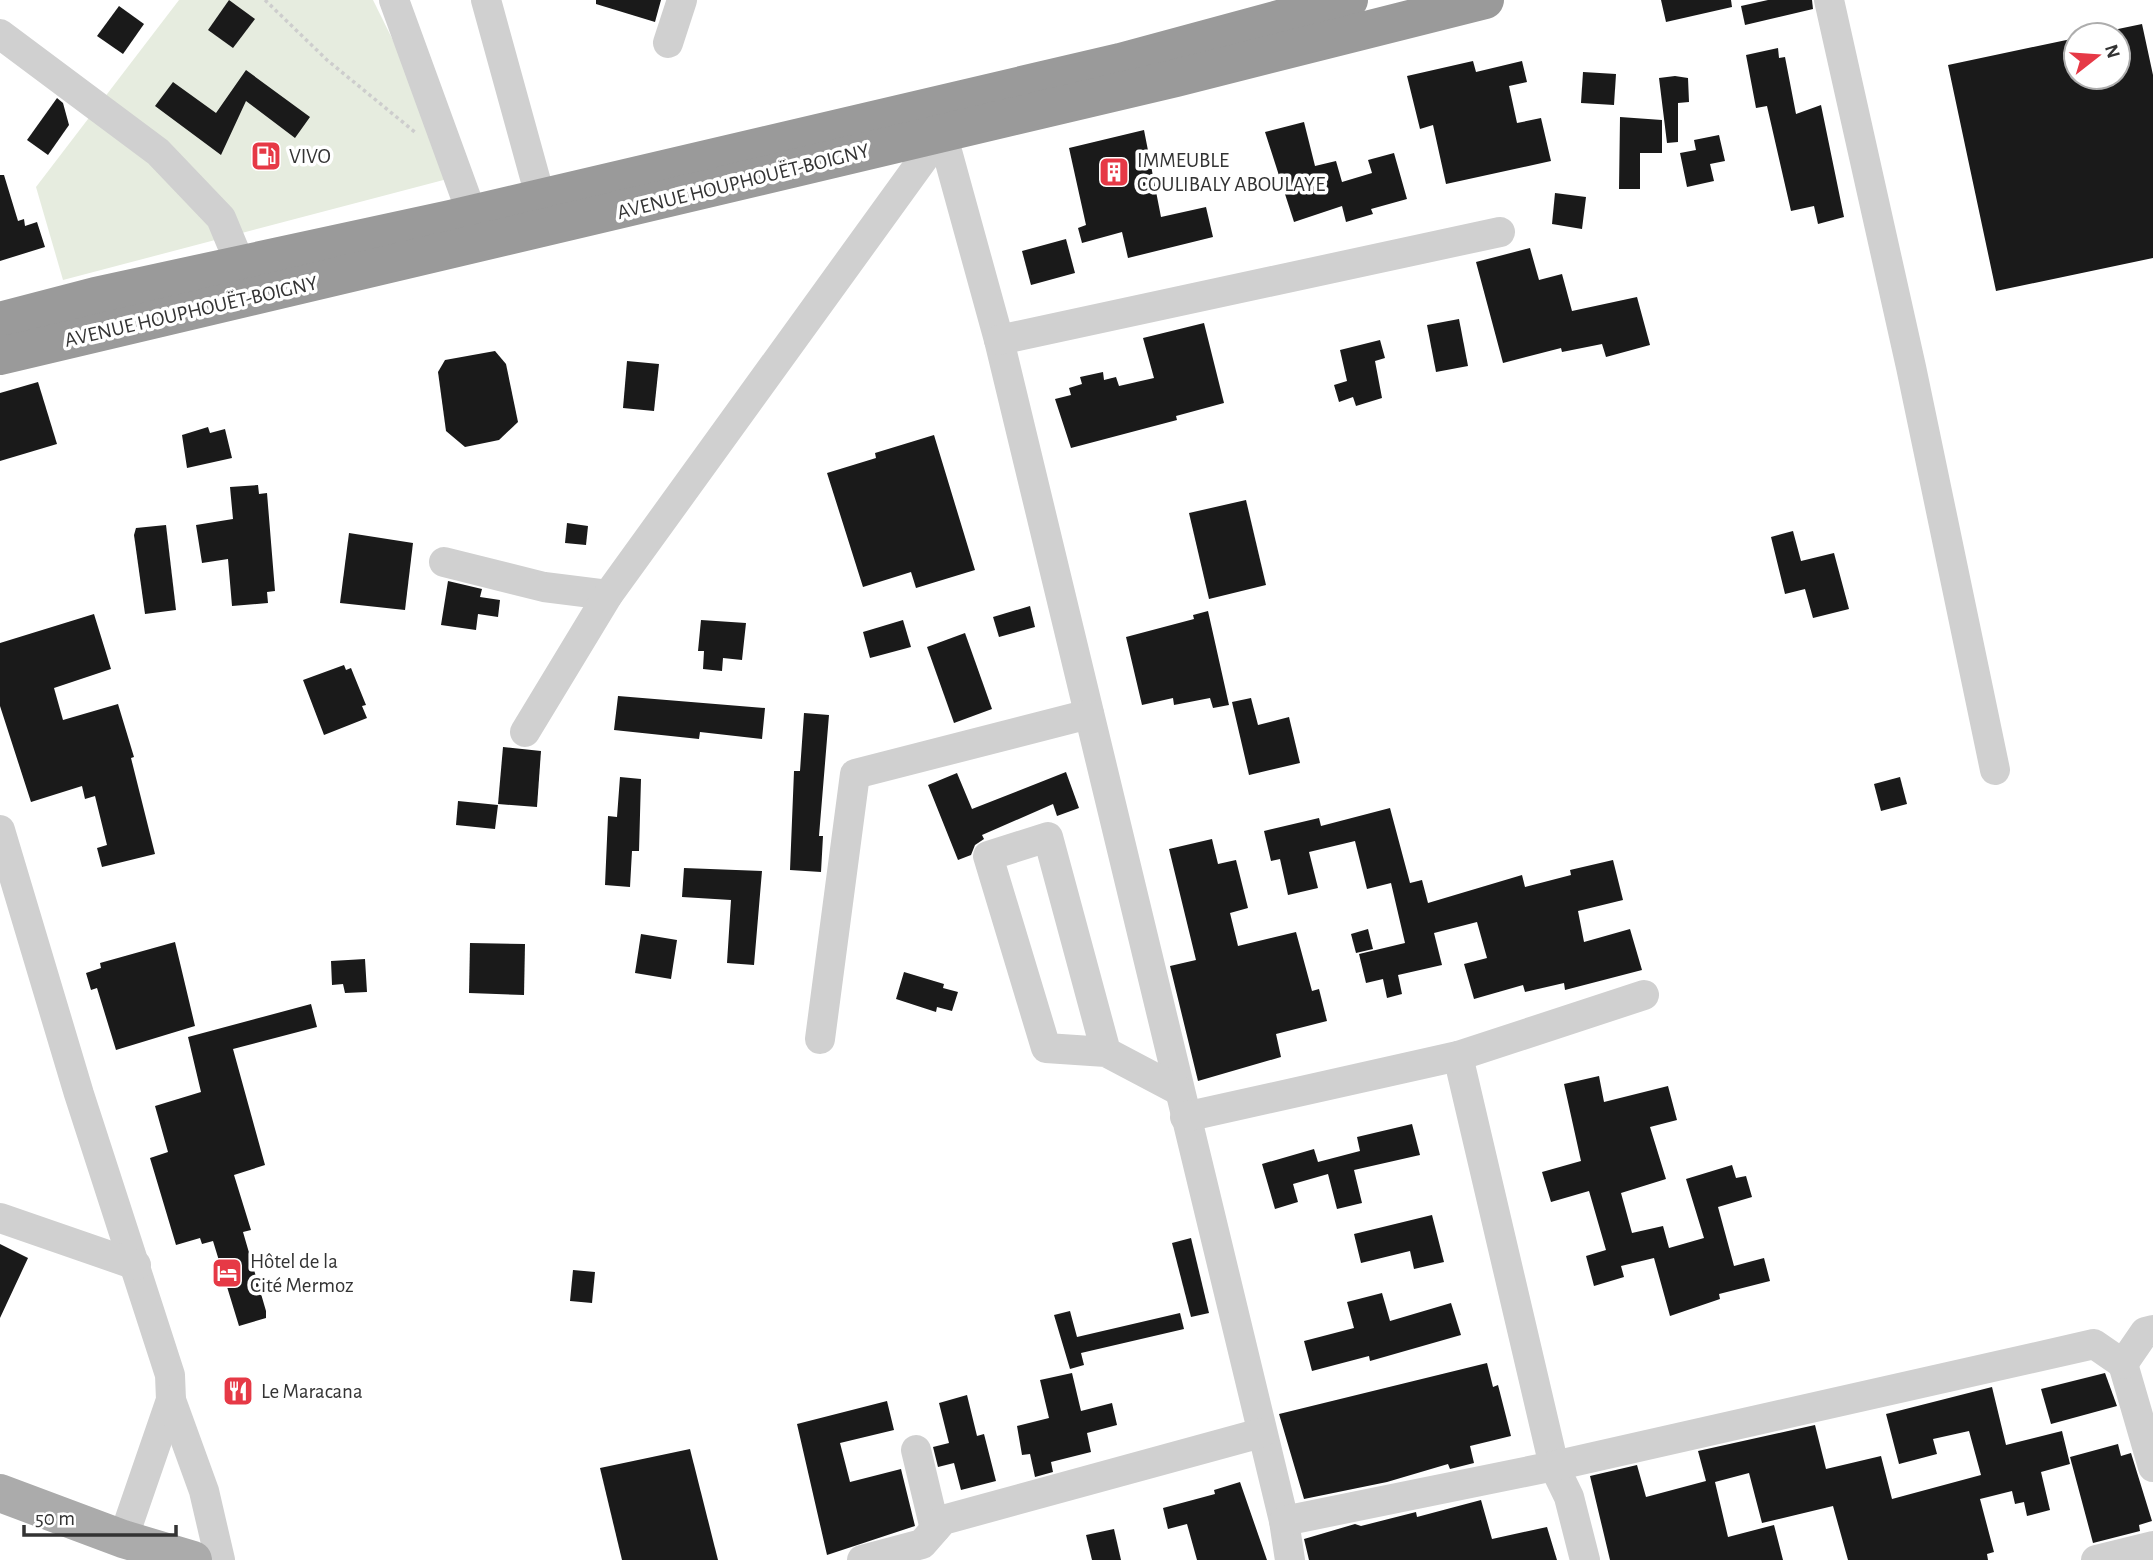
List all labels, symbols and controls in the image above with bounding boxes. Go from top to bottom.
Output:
north arrow [2062,21,2132,91]
text: N [2101,42,2123,61]
fuel station icon: VIVO [249,139,283,173]
street label: AVENUE HOUPHOUËT-BOIGNY [615,139,871,223]
place label: VIVO [289,146,331,167]
place label: IMMEUBLE COULIBALY ABOULAYE [1137,150,1325,195]
building icon: IMMEUBLE COULIBALY ABOULAYE [1097,155,1131,189]
street label: AVENUE HOUPHOUËT-BOIGNY [62,271,320,351]
place label: Hôtel de la Cité Mermoz [250,1251,354,1296]
hotel icon: Hôtel de la Cité Mermoz [210,1256,244,1290]
restaurant icon: Le Maracana [221,1374,255,1408]
place label: Le Maracana [261,1381,363,1402]
scale bar [24,1494,177,1538]
text: 50 m [35,1508,75,1529]

